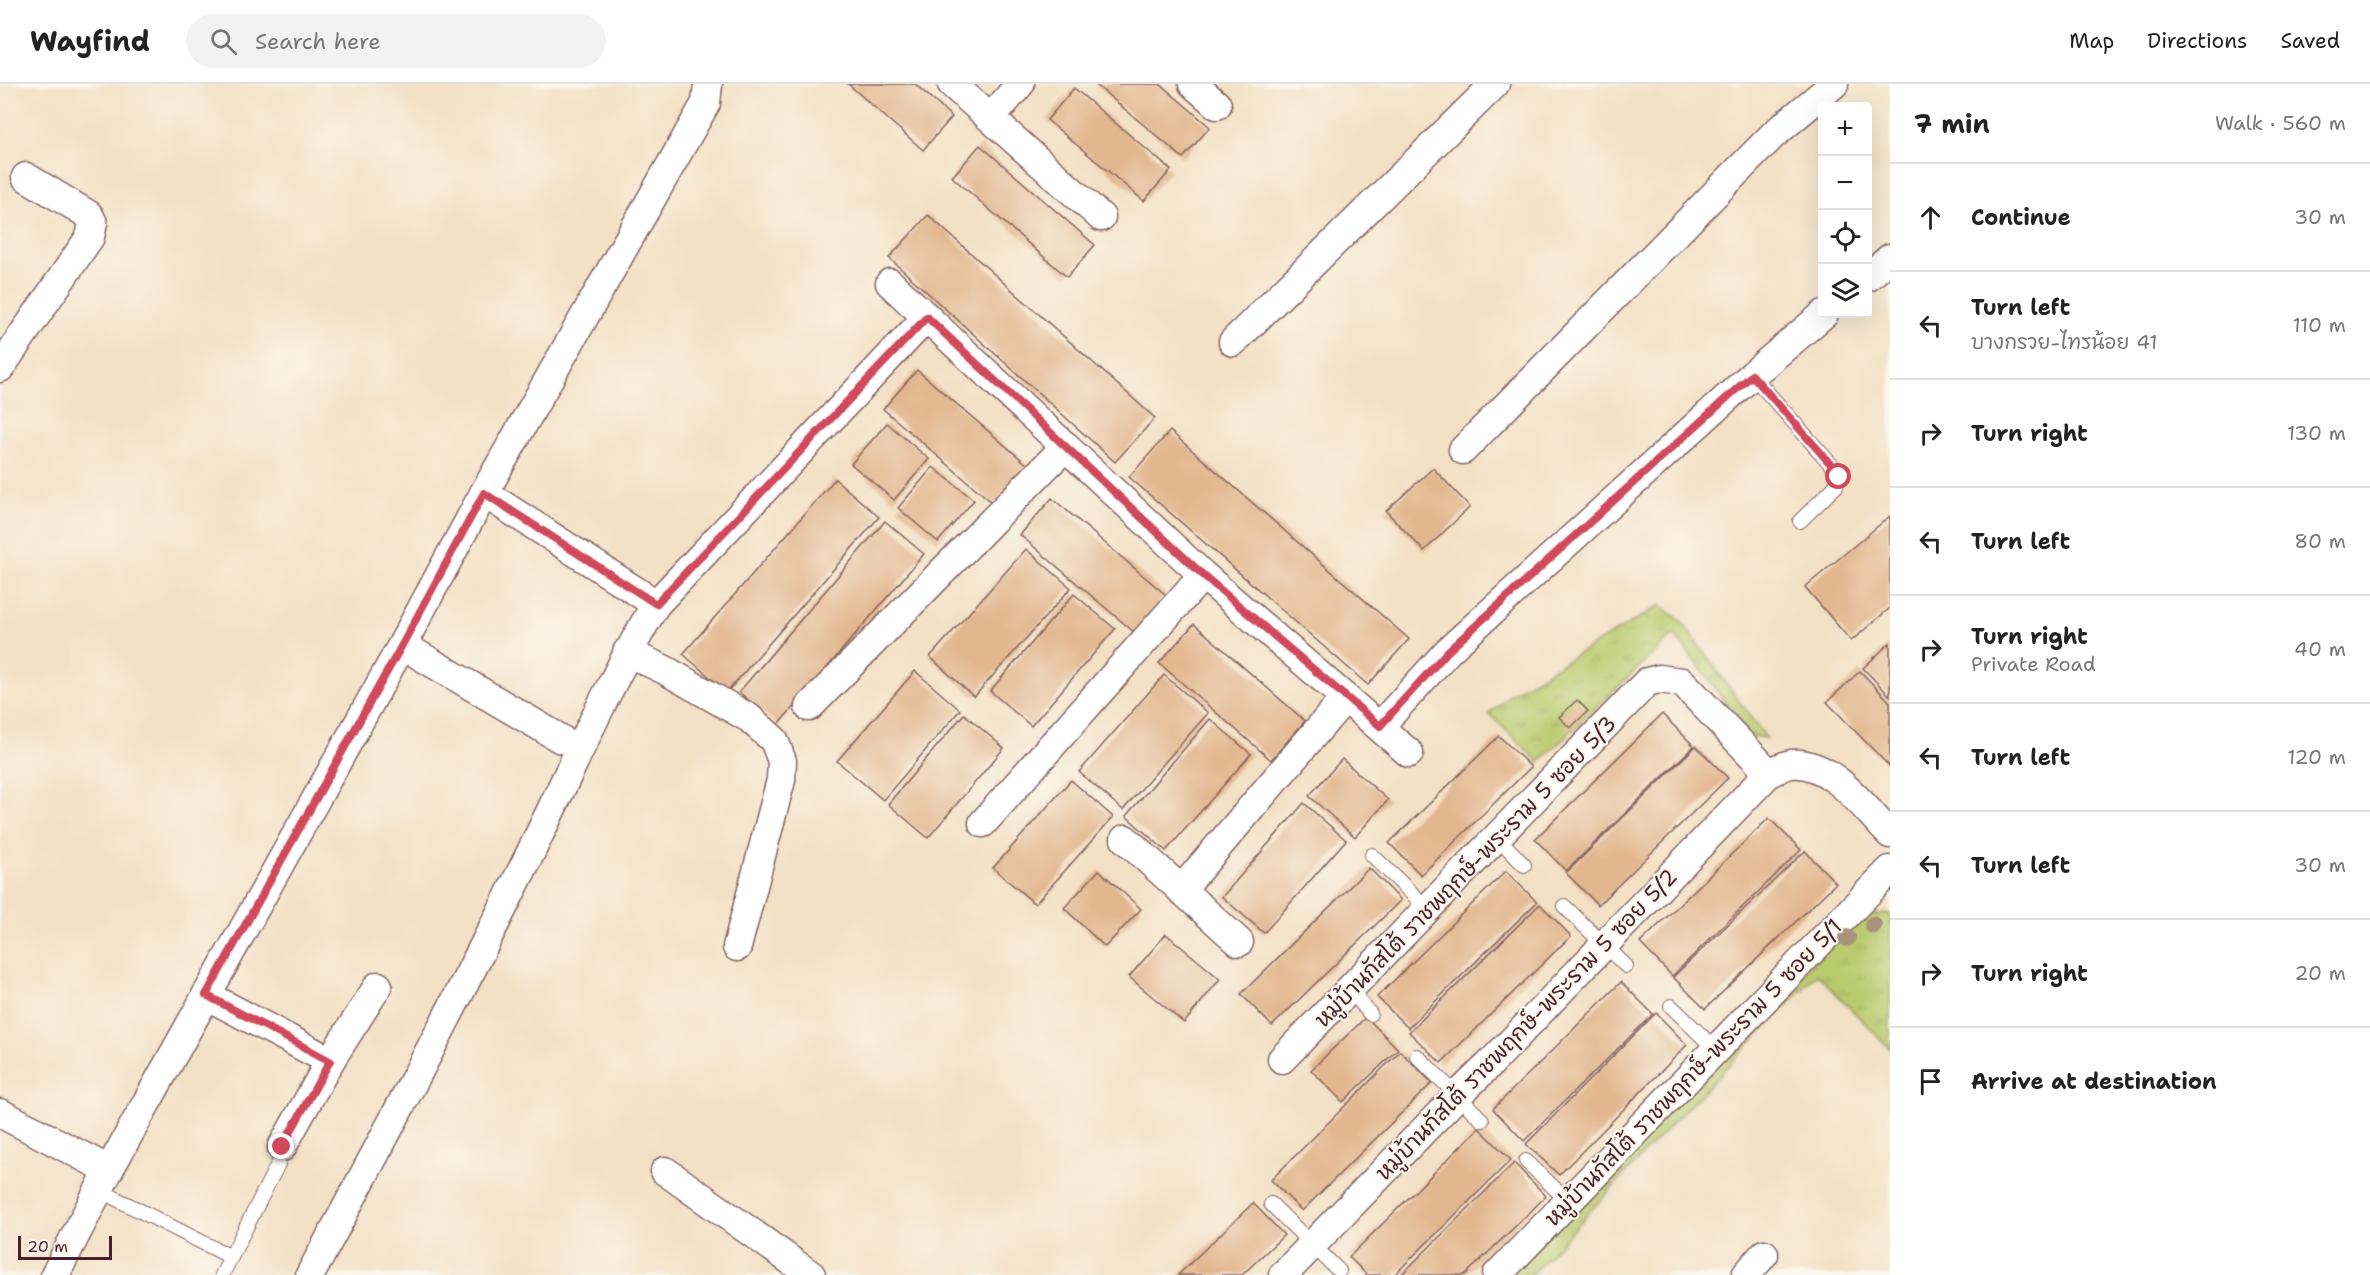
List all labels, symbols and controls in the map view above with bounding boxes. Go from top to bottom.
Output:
search box [186,14,606,68]
text: Wayfind [30,22,150,60]
icon: search [207,25,240,58]
text: Search here [255,27,381,56]
text: Map [2069,27,2114,55]
text: Directions [2147,27,2247,55]
text: Saved [2280,27,2340,55]
map controls [1818,102,1872,318]
button: + [1818,102,1872,156]
text: 7 min [1914,106,1990,141]
text: Walk · 560 m [2215,110,2346,136]
button: − [1818,156,1872,210]
icon: ahead [1914,201,1947,234]
text: Continue [1971,203,2071,232]
text: 30 m [2294,204,2346,230]
button: locate [1818,210,1872,264]
button: layers [1818,264,1872,318]
text: Turn left [1971,293,2070,322]
icon: left [1914,309,1947,342]
text: 110 m [2292,312,2346,338]
text: บางกรวย-ไทรน้อย 41 [1971,329,2158,355]
icon: right [1914,417,1947,450]
text: Turn right [1971,419,2088,448]
text: 130 m [2287,420,2346,446]
route start [1825,463,1851,489]
icon: left [1914,525,1947,558]
text: Turn left [1971,527,2070,556]
text: 80 m [2294,528,2346,554]
text: Turn right [1971,622,2088,651]
icon: right [1914,633,1947,666]
text: 40 m [2294,636,2346,662]
text: Private Road [1971,651,2096,677]
street label: หมู่บ้านกัสโต้ ราชพฤกษ์-พระราม 5 ซอย 5/3 [1308,709,1624,1035]
icon: left [1914,741,1947,774]
text: Turn left [1971,743,2070,772]
text: 120 m [2287,744,2346,770]
icon: left [1914,849,1947,882]
text: Turn left [1971,851,2070,880]
text: 30 m [2294,852,2346,878]
street label: หมู่บ้านกัสโต้ ราชพฤกษ์-พระราม 5 ซอย 5/2 [1369,862,1685,1188]
street label: หมู่บ้านกัสโต้ ราชพฤกษ์-พระราม 5 ซอย 5/1 [1538,912,1850,1234]
icon: right [1914,957,1947,990]
text: Turn right [1971,959,2088,988]
text: 20 m [2295,960,2346,986]
icon: arrive [1914,1065,1947,1098]
text: Arrive at destination [1971,1067,2217,1096]
route end [268,1133,294,1159]
scale bar [18,1233,112,1260]
text: 20 m [27,1236,68,1257]

